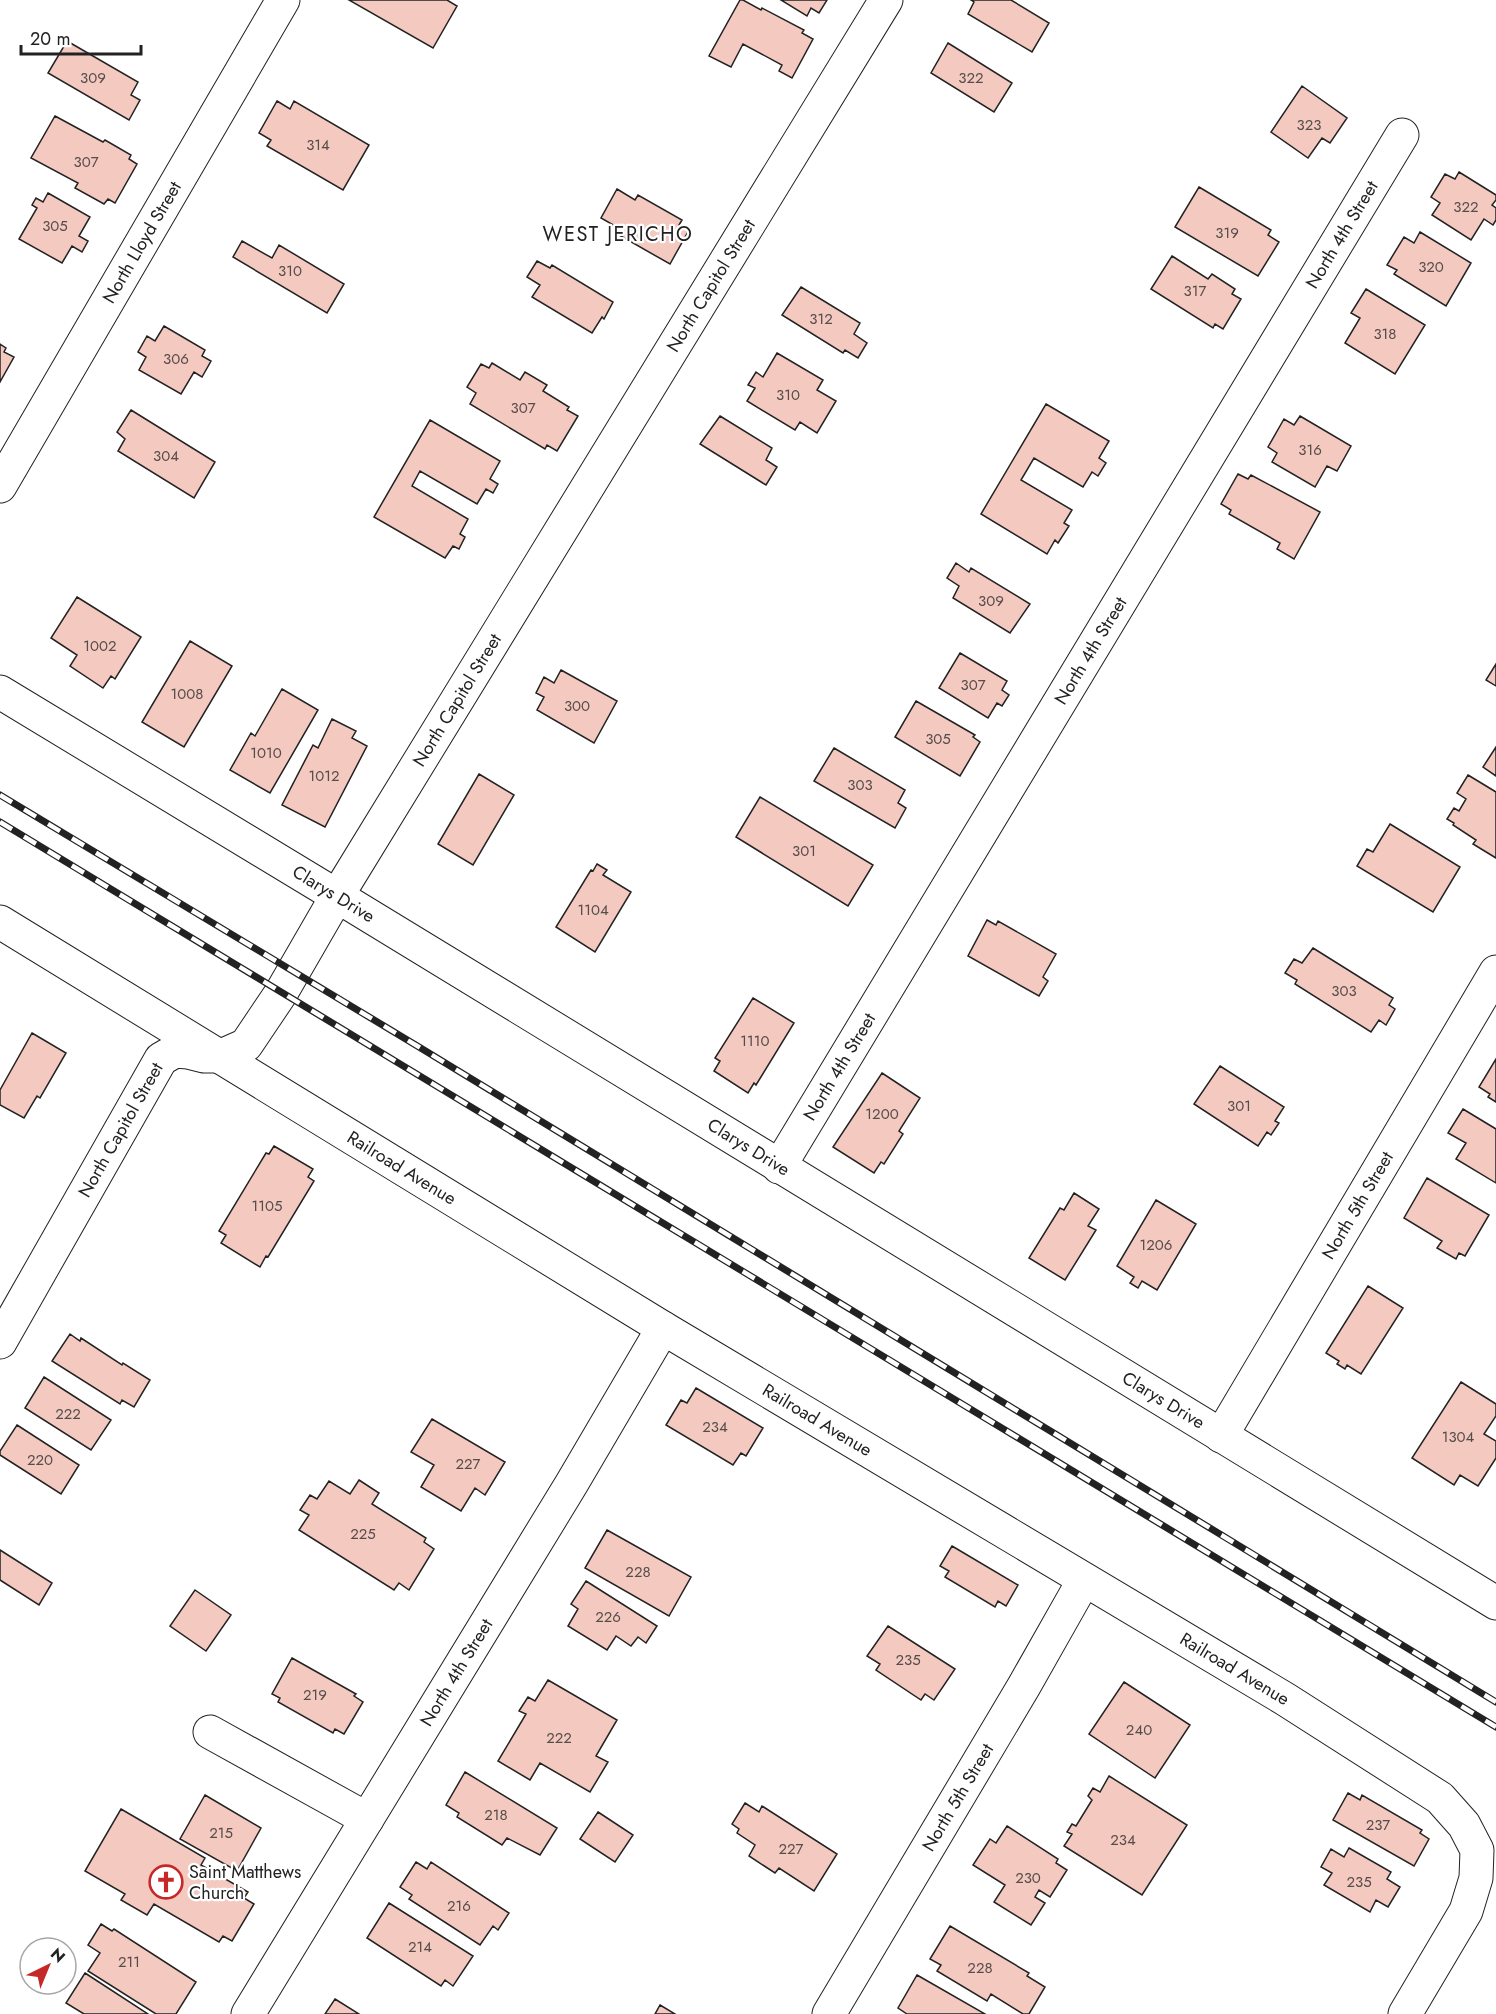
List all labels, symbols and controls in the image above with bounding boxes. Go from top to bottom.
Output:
scale bar [21,18,141,56]
text: 20 m [30,26,70,52]
house number: 309 [80,67,106,89]
house number: 322 [958,67,984,89]
house number: 323 [1297,114,1321,136]
house number: 314 [306,134,330,156]
house number: 307 [73,151,99,173]
street label: North 4th Street [1299,175,1385,294]
street label: North Lloyd Street [96,176,188,308]
house number: 322 [1453,196,1479,218]
street label: North Capitol Street [660,214,762,357]
house number: 305 [42,215,68,237]
district label: WEST JERICHO [543,220,693,249]
house number: 319 [1215,222,1239,244]
house number: 320 [1418,256,1444,278]
house number: 310 [278,260,302,282]
house number: 317 [1184,280,1207,302]
house number: 312 [809,308,833,330]
house number: 318 [1373,323,1397,345]
house number: 306 [163,348,189,370]
house number: 310 [776,384,800,406]
house number: 307 [510,397,536,419]
house number: 316 [1298,439,1322,461]
house number: 304 [153,445,179,467]
house number: 309 [978,590,1004,612]
street label: North 4th Street [1048,591,1134,710]
street label: North Capitol Street [406,628,508,772]
house number: 1002 [83,635,117,657]
house number: 307 [960,674,986,696]
house number: 1008 [171,683,203,705]
house number: 300 [564,695,590,717]
house number: 305 [925,728,951,750]
house number: 1010 [250,742,282,764]
house number: 1012 [308,765,340,787]
house number: 303 [847,774,873,796]
house number: 301 [792,840,816,862]
street label: Clarys Drive [287,859,380,929]
house number: 1104 [577,899,609,921]
house number: 303 [1331,980,1357,1002]
street label: North 4th Street [797,1007,882,1126]
house number: 1110 [740,1030,770,1052]
street label: North Capitol Street [72,1057,170,1202]
house number: 301 [1227,1095,1251,1117]
house number: 1200 [865,1103,899,1125]
street label: Clarys Drive [702,1112,795,1182]
street label: Railroad Avenue [342,1125,461,1211]
street label: North 5th Street [1315,1146,1400,1264]
house number: 1105 [252,1195,282,1217]
house number: 1206 [1140,1234,1172,1256]
street label: Clarys Drive [1117,1365,1210,1435]
street label: Railroad Avenue [757,1377,877,1463]
house number: 222 [55,1403,81,1425]
house number: 234 [702,1416,728,1438]
house number: 1304 [1442,1426,1475,1448]
house number: 220 [27,1449,53,1471]
house number: 227 [456,1453,481,1475]
house number: 225 [350,1523,376,1545]
house number: 228 [625,1561,651,1583]
house number: 226 [595,1606,621,1628]
street label: North 4th Street [414,1613,500,1731]
street label: Railroad Avenue [1175,1626,1294,1712]
house number: 235 [895,1649,921,1671]
house number: 219 [303,1684,327,1706]
house number: 240 [1126,1719,1152,1741]
house number: 222 [546,1727,572,1749]
street label: North 5th Street [916,1738,1000,1856]
house number: 218 [484,1804,508,1826]
house number: 237 [1366,1814,1390,1836]
house number: 215 [209,1822,233,1844]
house number: 234 [1110,1829,1136,1851]
house number: 227 [779,1838,804,1860]
place label: Saint Matthews Church [189,1859,301,1906]
church icon: Saint Matthews Church [148,1864,184,1900]
house number: 230 [1015,1867,1041,1889]
house number: 235 [1346,1871,1372,1893]
house number: 216 [447,1895,471,1917]
north arrow [18,1936,78,1996]
house number: 214 [408,1936,432,1958]
text: N [45,1943,70,1968]
house number: 211 [118,1951,140,1973]
house number: 228 [967,1957,993,1979]

